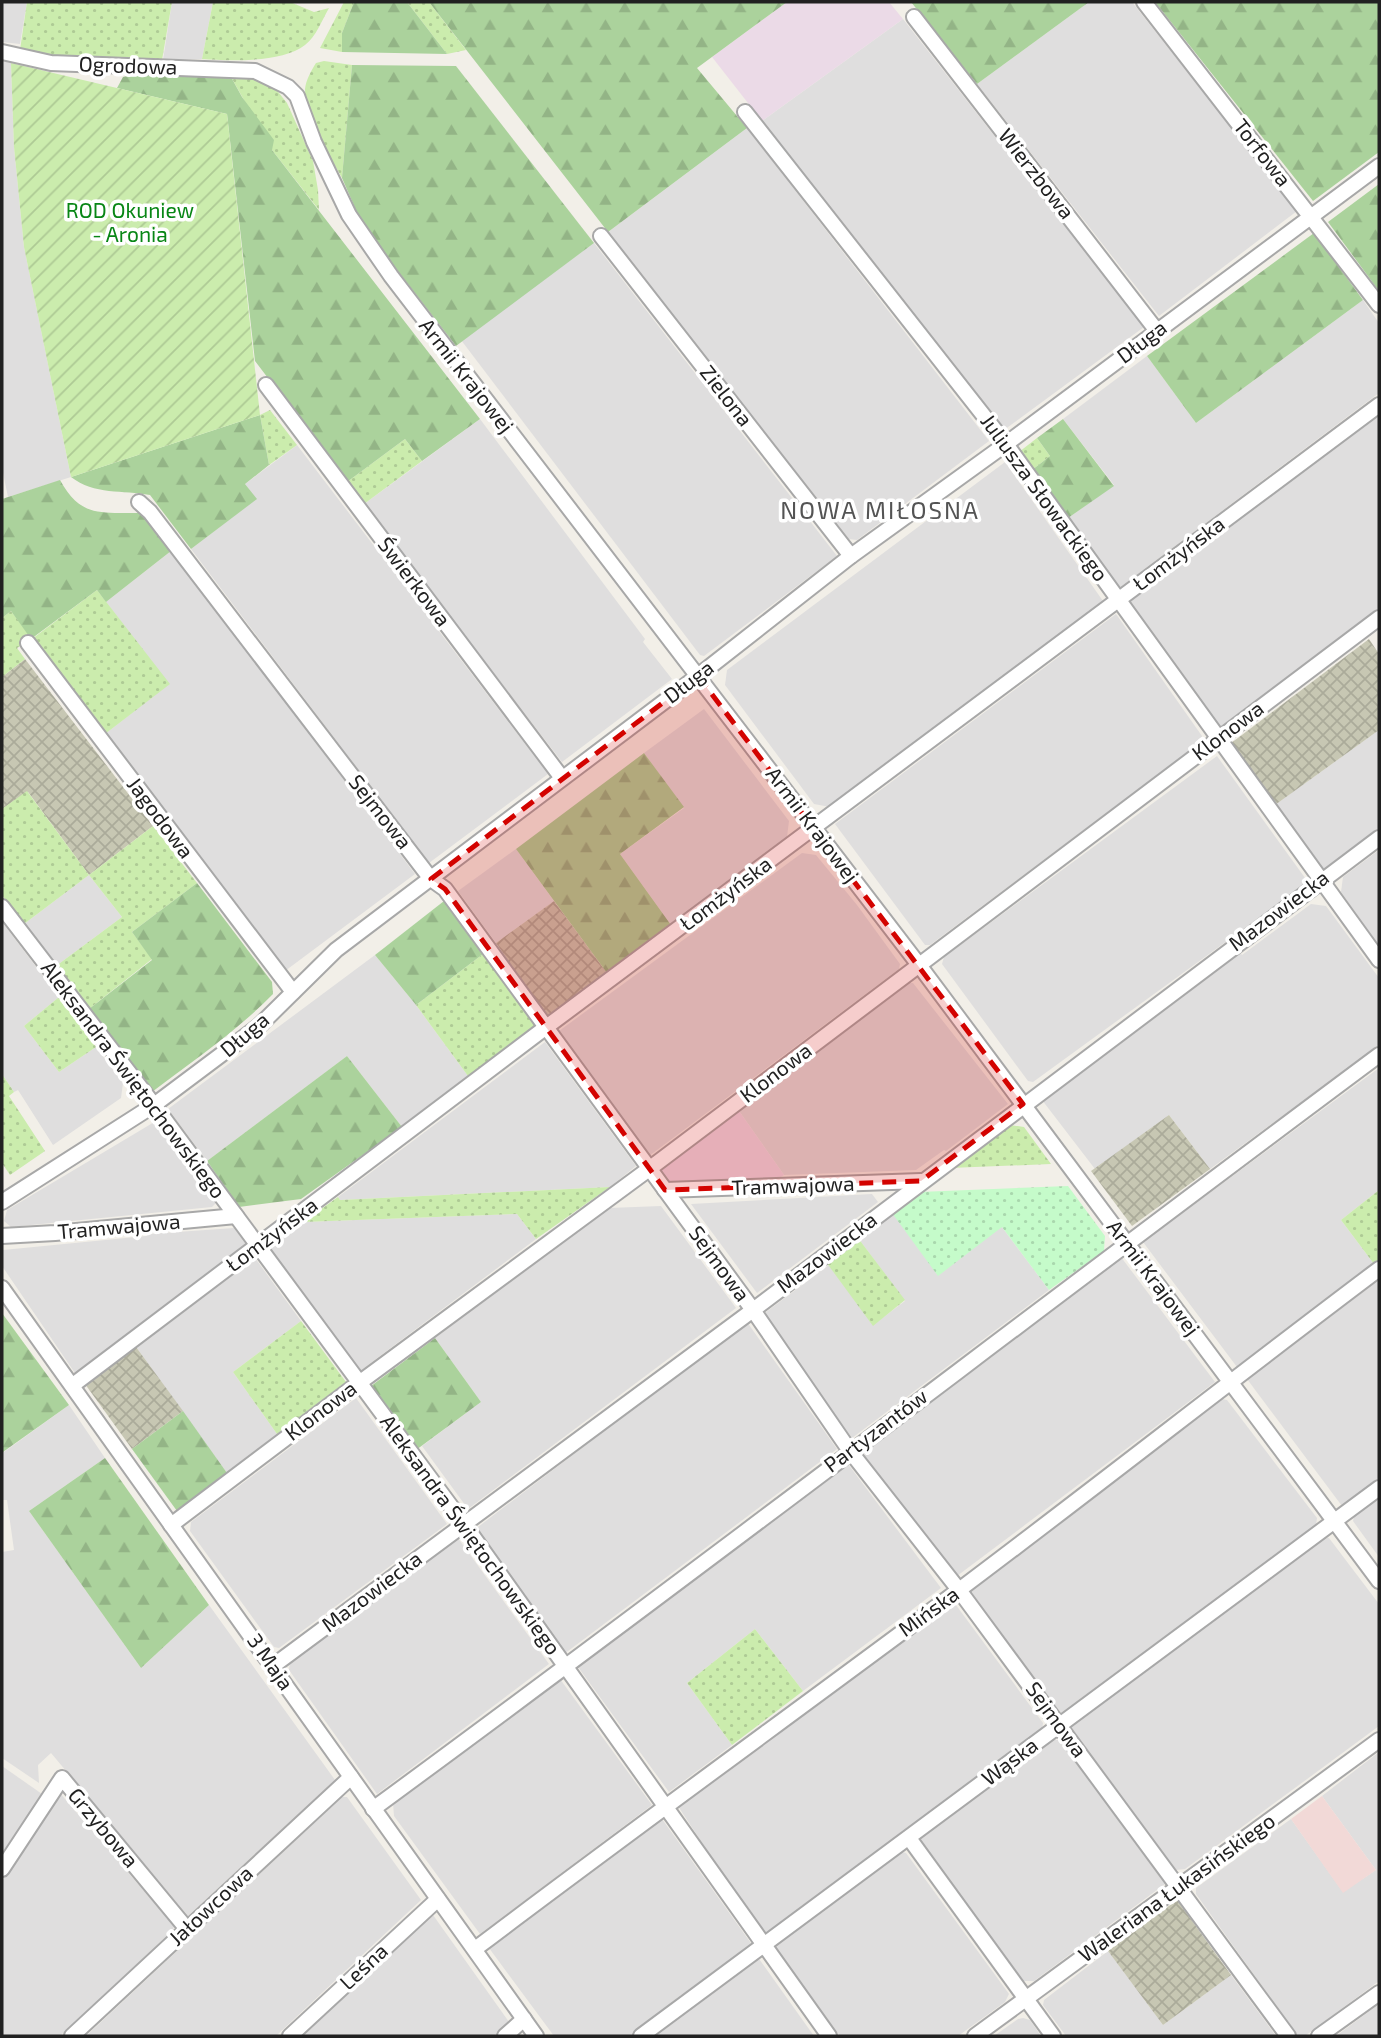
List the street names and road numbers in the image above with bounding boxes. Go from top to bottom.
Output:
street label: Ogrodowa [78,50,178,79]
street label: Torfowa [1229,113,1297,191]
street label: Wierzbowa [994,123,1080,223]
street label: Armii Krajowej [414,313,520,438]
street label: Długa [1111,314,1171,368]
street label: Zielona [696,360,759,430]
street label: Juliusza Słowackiego [976,409,1114,586]
street label: Łomżyńska [1127,510,1229,595]
street label: Świerkowa [374,532,457,631]
street label: Długa [658,654,718,708]
street label: Klonowa [1186,695,1268,765]
street label: Armii Krajowej [761,761,865,887]
street label: Sejmowa [344,769,418,854]
street label: Jagodowa [123,772,200,863]
street label: Łomżyńska [674,850,776,935]
street label: Mazowiecka [1223,864,1333,956]
street label: Aleksandra Świętochowskiego [37,955,232,1203]
street label: Długa [215,1006,274,1061]
street label: Klonowa [734,1037,816,1107]
street label: Tramwajowa [731,1170,855,1200]
street label: Łomżyńska [220,1191,322,1276]
street label: Mazowiecka [771,1206,881,1298]
street label: Tramwajowa [56,1208,181,1244]
street label: Armii Krajowej [1102,1214,1206,1340]
street label: Sejmowa [684,1220,756,1306]
street label: Klonowa [279,1375,361,1445]
street label: Partyzantów [818,1383,932,1477]
street label: Aleksandra Świętochowskiego [376,1409,567,1659]
street label: Mazowiecka [316,1545,426,1637]
street label: Mińska [893,1580,963,1641]
street label: 3 Maja [242,1628,300,1695]
street label: Sejmowa [1021,1676,1093,1762]
street label: Wąska [976,1732,1042,1790]
street label: Grzybowa [64,1782,145,1872]
street label: Waleriana Łukasińskiego [1073,1807,1279,1967]
street label: Jałowcowa [163,1860,257,1950]
street label: Leśna [334,1938,392,1994]

